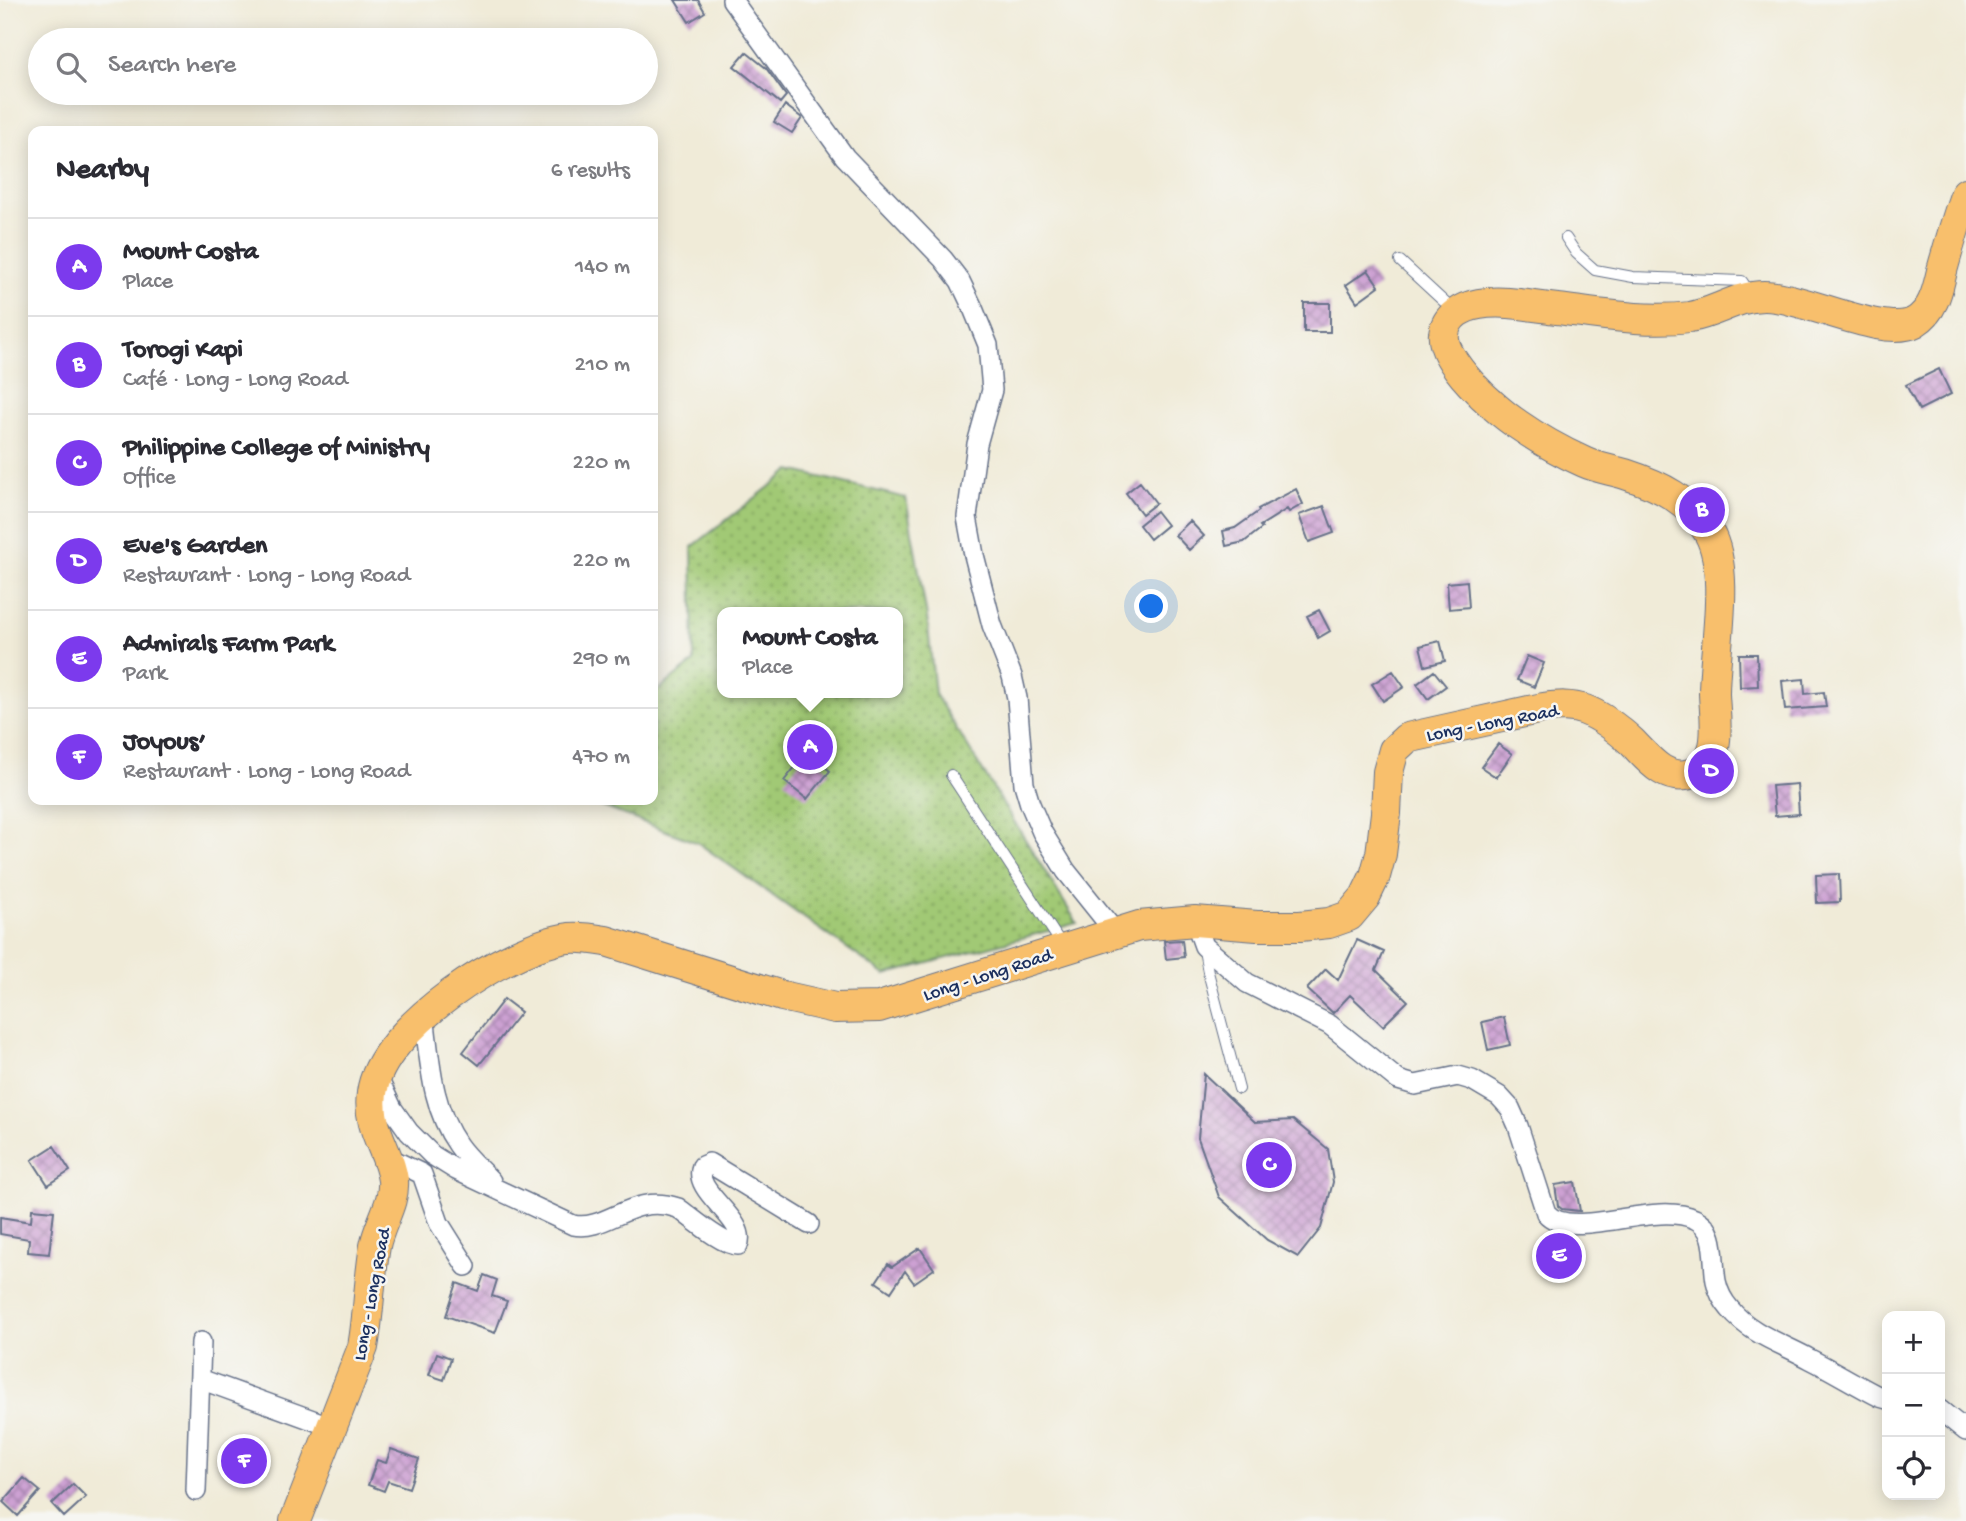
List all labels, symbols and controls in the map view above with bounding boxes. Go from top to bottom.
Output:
search box [28,28,658,105]
icon: search [52,48,90,86]
text: Search here [108,51,236,82]
text: Nearby [56,154,149,189]
text: 6 results [551,158,630,185]
text: Mount Costa [123,238,258,269]
text: A [72,254,86,281]
text: 140 m [575,254,630,281]
text: Place [123,269,173,296]
text: Torogi Kapi [123,336,243,367]
text: B [73,352,85,379]
text: 210 m [575,352,630,379]
text: Café · Long - Long Road [123,367,348,394]
text: Philippine College of Ministry [123,434,430,465]
text: C [73,450,85,477]
text: 220 m [573,450,630,477]
text: Office [123,465,176,492]
pin: B [1679,484,1725,536]
text: Eve's Garden [123,532,267,563]
text: D [72,548,87,575]
text: 220 m [573,548,630,575]
text: Restaurant · Long - Long Road [123,563,410,590]
your location [1134,589,1168,623]
popup [717,607,903,698]
text: Mount Costa [742,624,878,655]
text: Admirals Farm Park [123,630,334,661]
text: E [72,646,86,673]
text: 290 m [572,646,630,673]
text: Place [742,655,793,682]
text: Park [123,661,167,688]
street label: Long - Long Road [1425,700,1563,749]
pin: A [787,721,833,773]
text: Joyous’ [123,728,207,759]
text: F [73,744,85,771]
text: 470 m [572,744,630,771]
pin: D [1688,745,1734,797]
text: Restaurant · Long - Long Road [123,759,410,786]
street label: Long - Long Road [921,944,1057,1008]
pin: C [1246,1139,1292,1191]
street label: Long - Long Road [349,1225,398,1363]
pin: E [1536,1230,1582,1282]
map controls [1882,1311,1945,1500]
button: + [1882,1311,1945,1374]
button: − [1882,1374,1945,1437]
pin: F [221,1435,267,1487]
button: locate [1882,1437,1945,1500]

